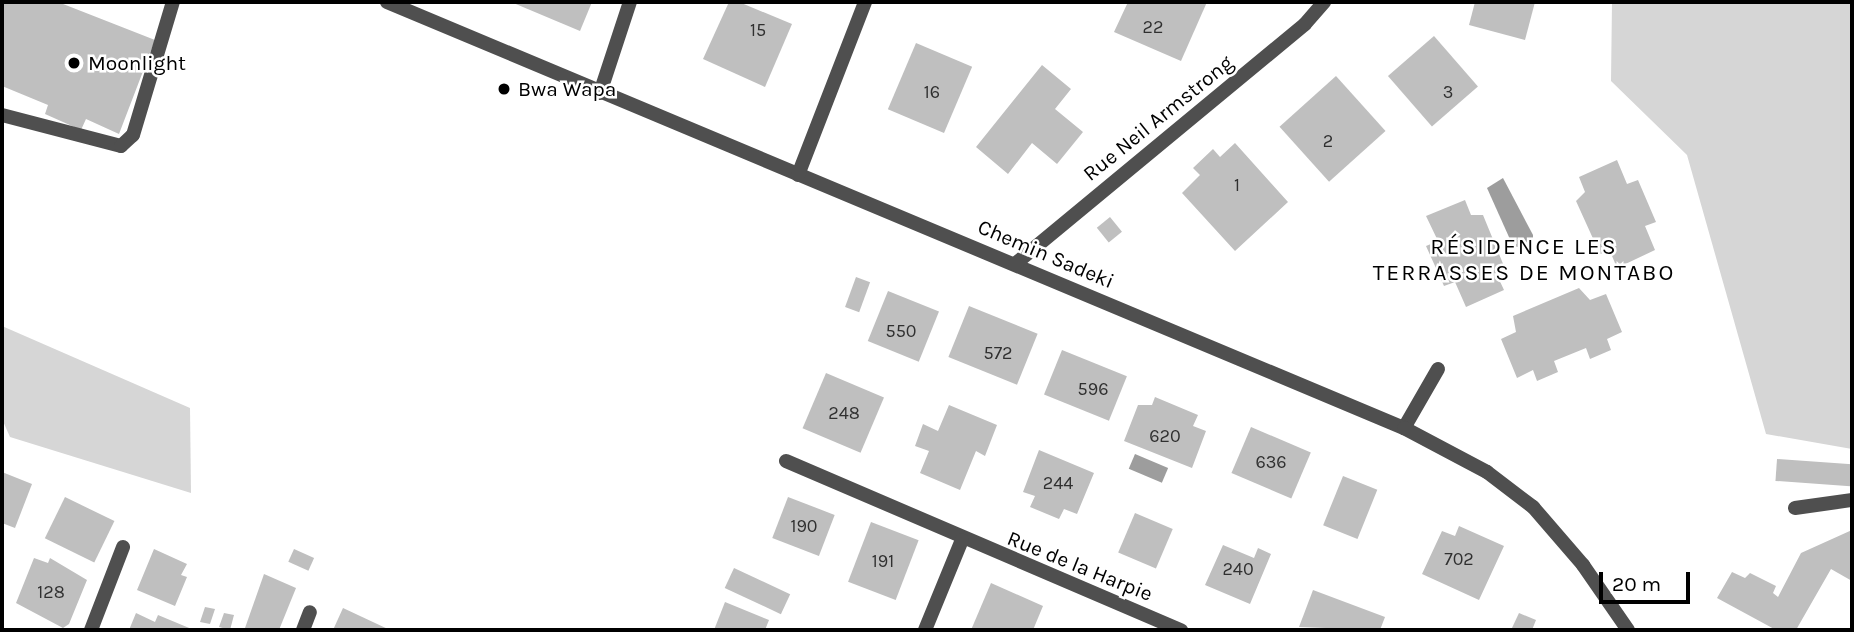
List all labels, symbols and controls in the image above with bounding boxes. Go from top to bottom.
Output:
house number: 22 [1143,16,1163,38]
house number: 15 [750,19,766,41]
place label: Moonlight [88,50,186,76]
street label: Rue Neil Armstrong [1078,50,1238,186]
marker: Moonlight [66,55,82,71]
place label: Bwa Wapa [518,76,616,102]
marker: Bwa Wapa [496,81,512,97]
house number: 16 [924,81,940,103]
house number: 3 [1443,81,1453,103]
house number: 2 [1323,130,1333,152]
house number: 1 [1234,174,1240,196]
street label: Chemin Sadeki [974,214,1118,294]
district label: RÉSIDENCE LES TERRASSES DE MONTABO [1375,233,1673,287]
house number: 550 [885,320,917,342]
house number: 572 [983,342,1013,364]
house number: 596 [1078,378,1108,400]
house number: 248 [828,402,860,424]
house number: 620 [1149,425,1181,447]
house number: 636 [1255,451,1287,473]
house number: 244 [1043,472,1073,494]
house number: 190 [790,515,818,537]
street label: Rue de la Harpie [1004,525,1156,607]
house number: 702 [1444,548,1474,570]
house number: 191 [872,550,894,572]
house number: 240 [1222,558,1254,580]
scale bar [1602,558,1693,602]
text: 20 m [1612,572,1661,596]
house number: 128 [37,581,65,603]

